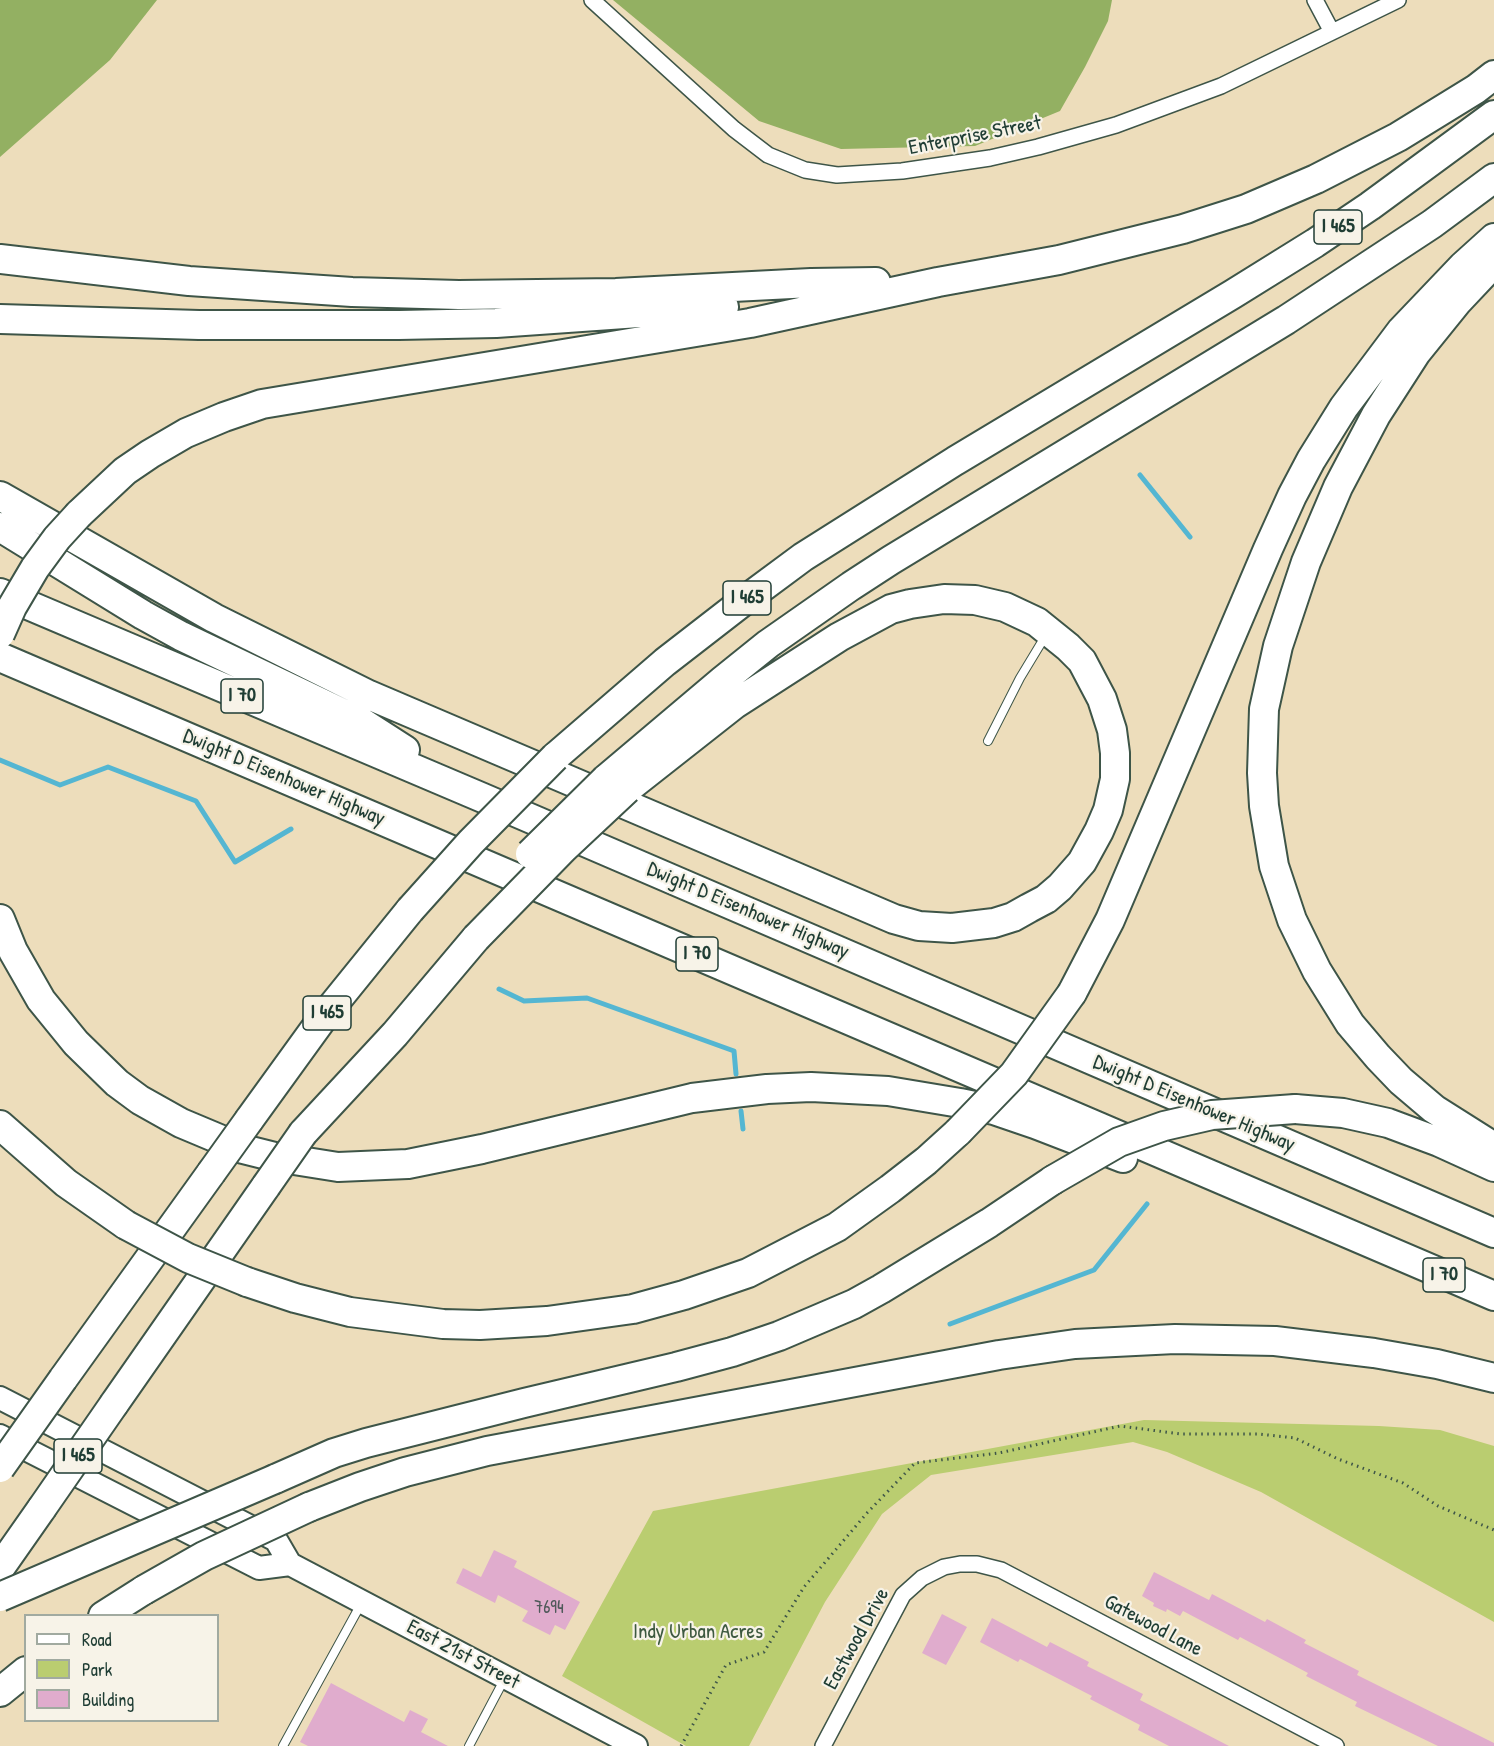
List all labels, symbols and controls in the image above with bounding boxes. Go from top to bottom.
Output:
street label: Enterprise Street [907,111,1043,161]
road number: I 465 [1314,210,1362,244]
road number: I 465 [723,581,771,615]
road number: I 70 [221,679,263,713]
street label: Dwight D Eisenhower Highway [179,724,389,832]
street label: Dwight D Eisenhower Highway [643,857,853,965]
road number: I 70 [676,937,718,971]
road number: I 465 [303,996,351,1030]
street label: Dwight D Eisenhower Highway [1089,1050,1299,1158]
road number: I 70 [1423,1258,1465,1292]
road number: I 465 [54,1439,102,1473]
street label: Eastwood Drive [819,1584,895,1694]
street label: Gatewood Lane [1100,1590,1206,1662]
house number: 7694 [534,1597,564,1619]
legend [24,1614,219,1722]
street label: East 21st Street [402,1615,524,1695]
park label: Indy Urban Acres [633,1619,763,1645]
text: Road [82,1627,112,1652]
text: Park [82,1657,112,1682]
text: Building [82,1687,134,1712]

